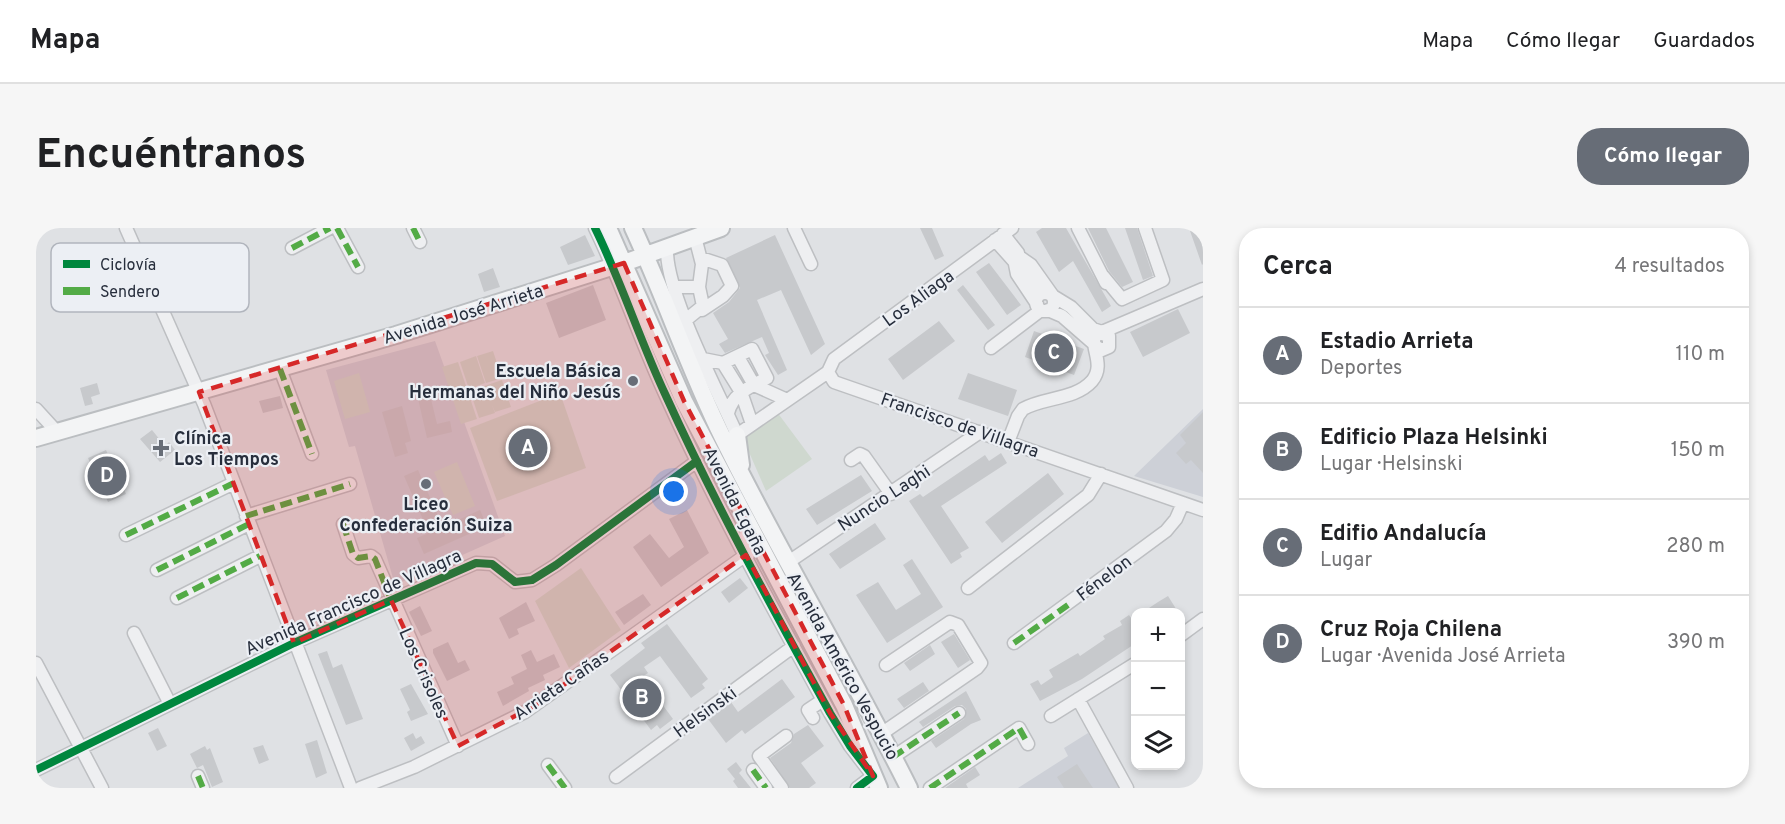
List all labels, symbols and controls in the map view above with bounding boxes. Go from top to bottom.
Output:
text: Mapa [30,23,100,59]
text: Mapa [1422,28,1473,55]
text: Cómo llegar [1506,28,1620,55]
text: Guardados [1653,28,1755,55]
button: Cómo llegar [1577,128,1749,185]
text: Encuéntranos [36,130,306,183]
legend [51,243,249,312]
text: Cerca [1263,251,1333,284]
text: 4 resultados [1615,254,1725,280]
text: Ciclovía [100,256,156,276]
street label: Los Aliaga [879,266,959,333]
street label: Avenida José Arrieta [381,280,546,351]
text: Sendero [100,283,160,303]
text: Estadio Arrieta [1320,329,1474,356]
pin: C [1034,330,1074,376]
text: A [1275,342,1290,368]
text: 110 m [1676,342,1725,368]
text: Deportes [1320,356,1402,382]
place label: Escuela Básica Hermanas del Niño Jesús [409,361,621,405]
marker: Escuela Básica Hermanas del Niño Jesús [626,374,640,388]
street label: Francisco de Villagra [877,389,1042,464]
text: Edificio Plaza Helsinki [1320,425,1548,452]
pin: A [508,426,548,470]
place label: Clínica Los Tiempos [174,428,279,472]
text: B [1276,438,1289,464]
text: 150 m [1671,438,1725,464]
marker: Clínica Los Tiempos [152,439,170,457]
street label: Avenida Egaña [697,444,771,560]
text: Lugar · Helsinski [1320,452,1463,478]
pin: D [88,454,126,498]
street label: Nuncio Laghi [834,461,935,538]
marker: Liceo Confederación Suiza [419,477,433,491]
your location [659,477,688,506]
place label: Liceo Confederación Suiza [339,494,513,538]
text: Edifio Andalucía [1320,521,1487,548]
text: C [1276,534,1289,560]
text: 280 m [1666,534,1725,560]
street label: Avenida Francisco de Villagra [242,545,466,662]
text: Lugar [1320,548,1372,574]
street label: Fénelon [1073,551,1137,607]
street label: Avenida Américo Vespucio [780,569,903,765]
map controls [1131,608,1185,770]
button: + [1131,608,1185,662]
text: Cruz Roja Chilena [1320,617,1502,644]
street label: Los Crisoles [392,625,453,722]
text: D [1275,630,1290,656]
text: 390 m [1667,630,1725,656]
text: Lugar · Avenida José Arrieta [1320,644,1566,670]
street label: Arrieta Cañas [510,646,614,726]
button: − [1131,662,1185,716]
pin: B [622,676,662,720]
street label: Helsinski [670,683,742,744]
button: layers [1131,716,1185,770]

